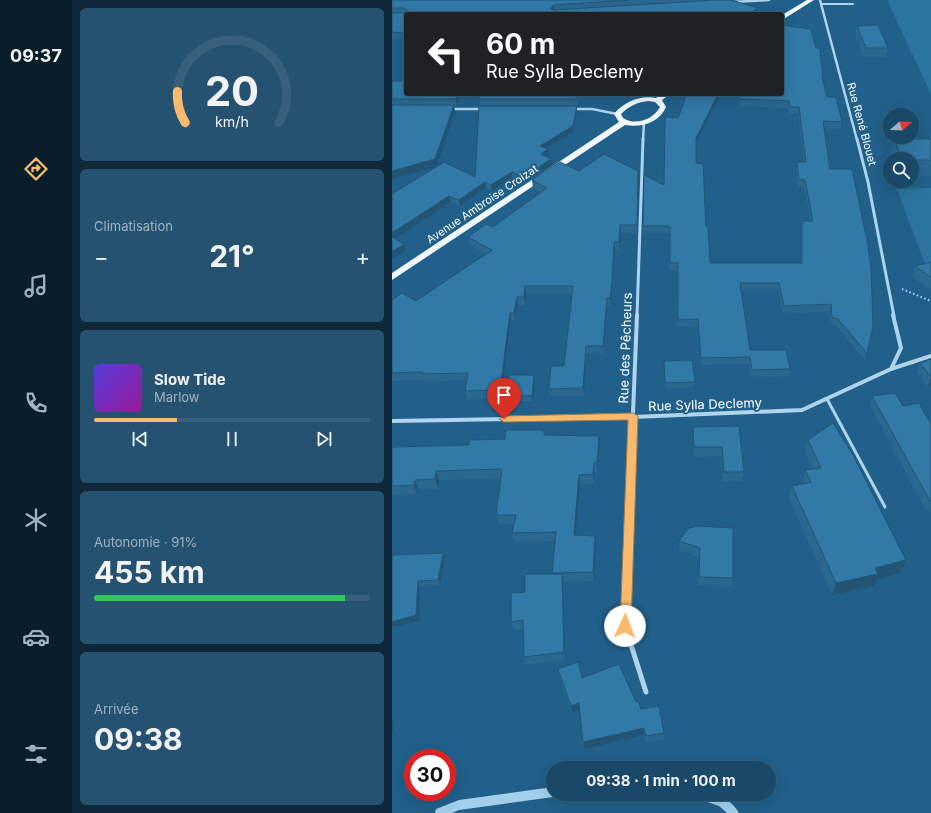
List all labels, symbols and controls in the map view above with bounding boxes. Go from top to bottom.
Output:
text: 60 m [486,27,555,61]
icon: left [420,28,472,80]
text: 09:37 [10,45,62,66]
text: Rue Sylla Declemy [486,61,644,82]
text: 20 [205,65,259,115]
street label: Rue René Blouet [844,81,880,167]
north arrow [883,108,919,144]
map controls [883,108,919,188]
text: km/h [215,112,249,129]
button: search [883,152,919,188]
icon: directions [22,155,50,183]
street label: Avenue Ambroise Croizat [424,161,541,247]
text: Climatisation [94,218,173,234]
text: 21° [209,238,255,274]
text: − [94,244,109,270]
text: + [355,244,370,270]
icon: music [22,272,50,300]
street label: Rue des Pêcheurs [615,292,635,404]
text: Slow Tide [154,370,226,389]
pin [487,378,521,419]
icon: arrive [493,384,515,406]
icon: phone [22,389,50,417]
text: Marlow [154,389,200,405]
street label: Rue Sylla Declemy [648,394,762,414]
icon: previous [129,428,151,450]
icon: pause [221,428,243,450]
icon: next [313,428,335,450]
icon: climate [22,506,50,534]
text: Autonomie · 91% [94,534,197,550]
text: 455 km [94,554,205,590]
position arrow [604,605,646,647]
icon: car [22,623,50,651]
text: Arrivée [94,701,139,717]
text: 09:38 [94,721,183,757]
icon: filters [22,740,50,768]
speed limit sign: 30 [404,749,456,801]
text: 09:38 · 1 min · 100 m [586,771,736,790]

